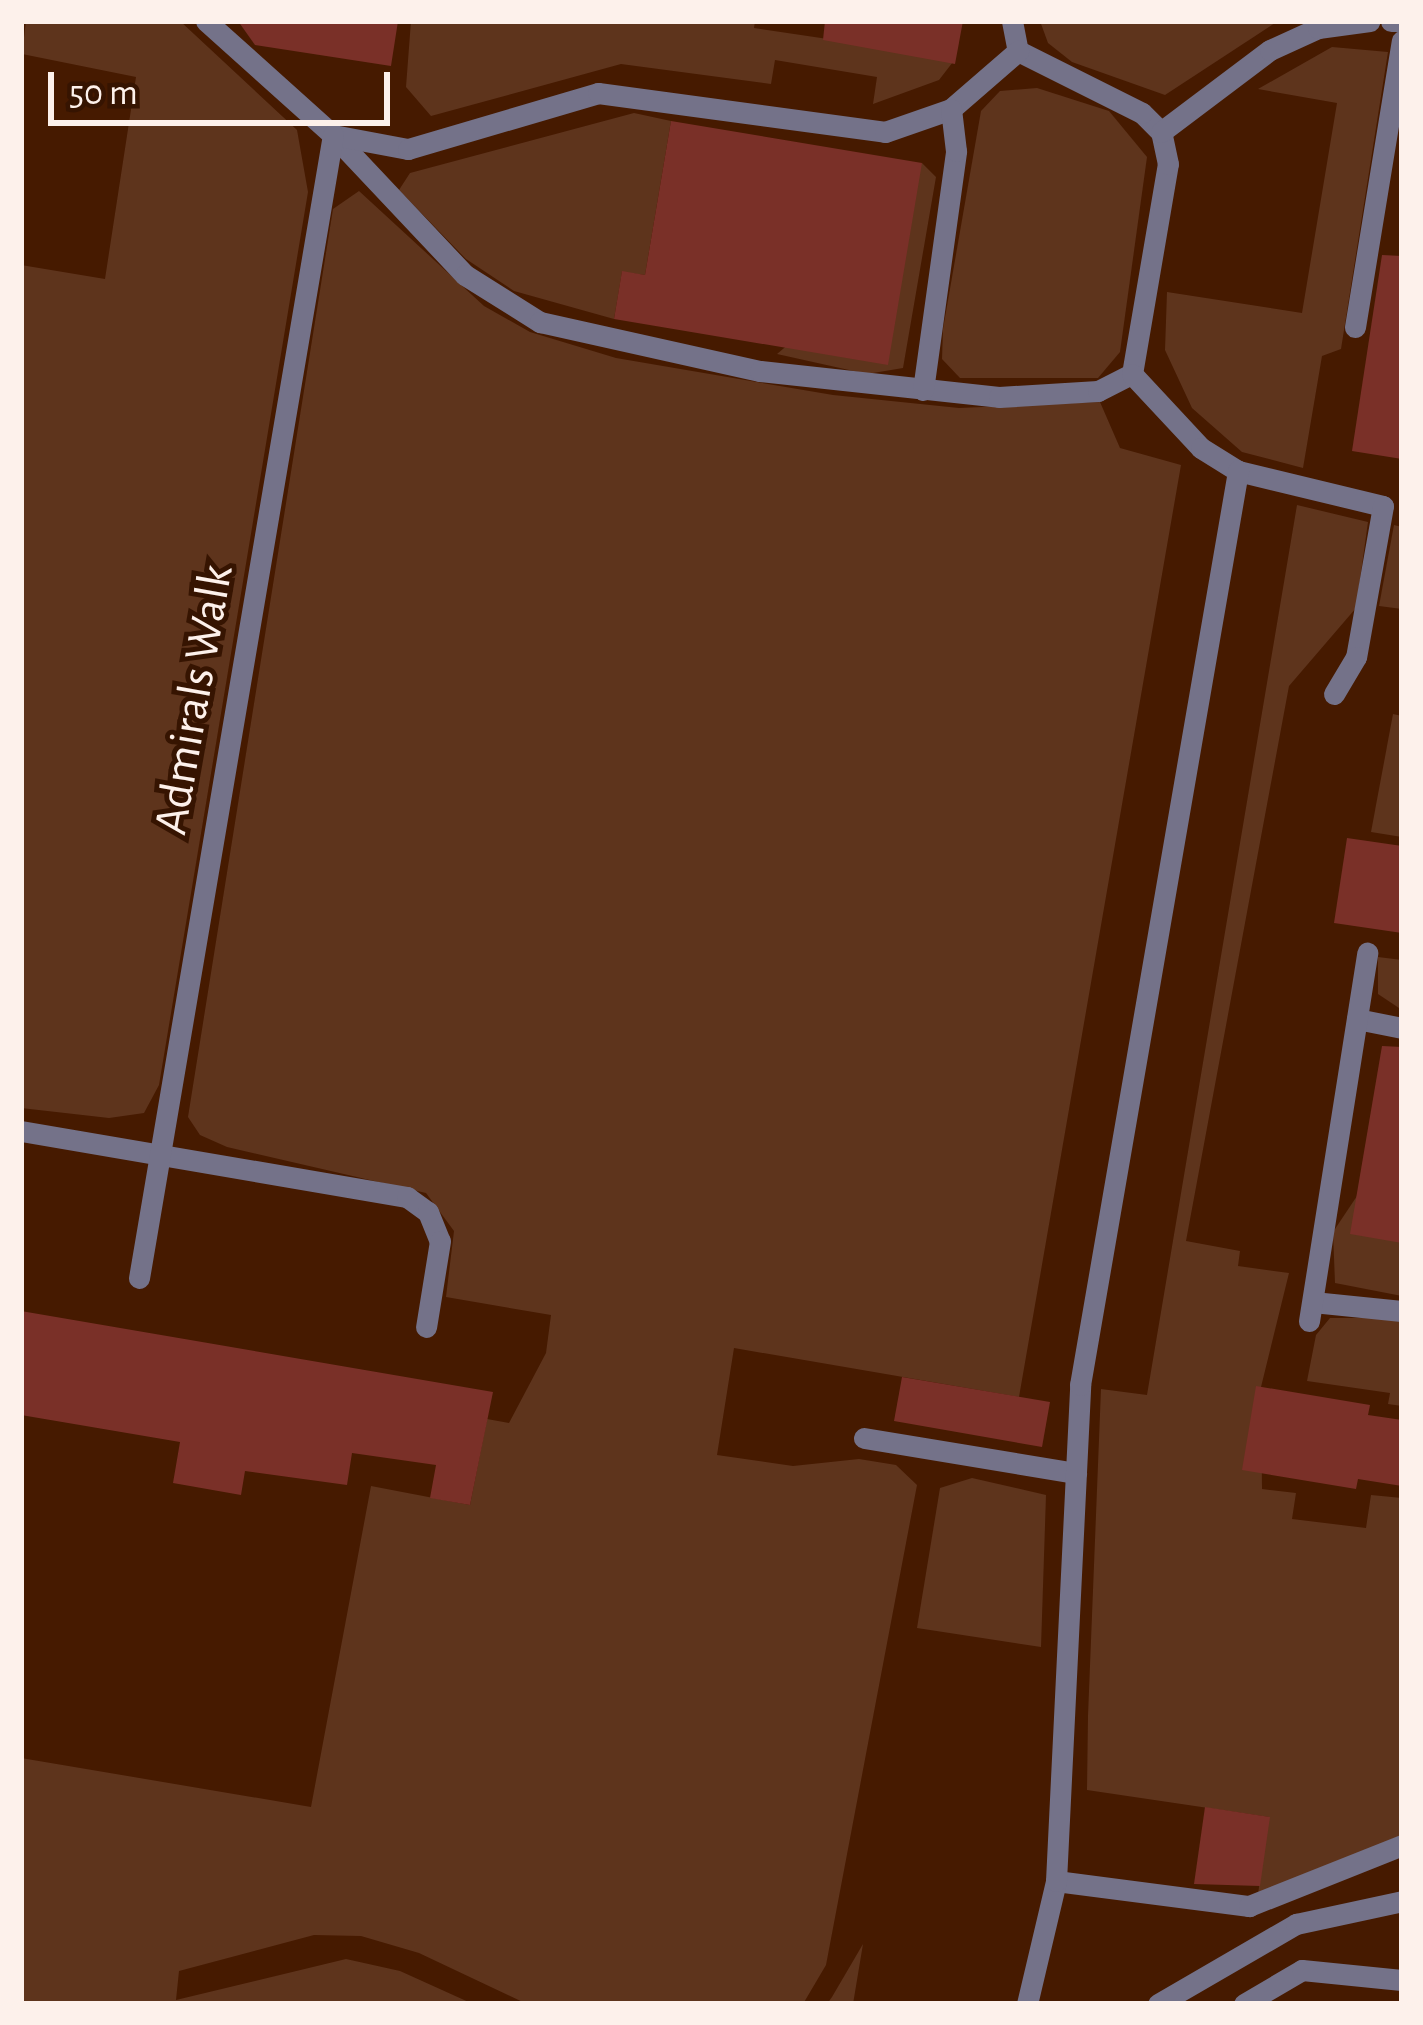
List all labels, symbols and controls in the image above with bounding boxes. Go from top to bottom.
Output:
scale bar [54,48,396,122]
text: 50 m [69,75,138,111]
street label: Admirals Walk [143,561,247,839]

